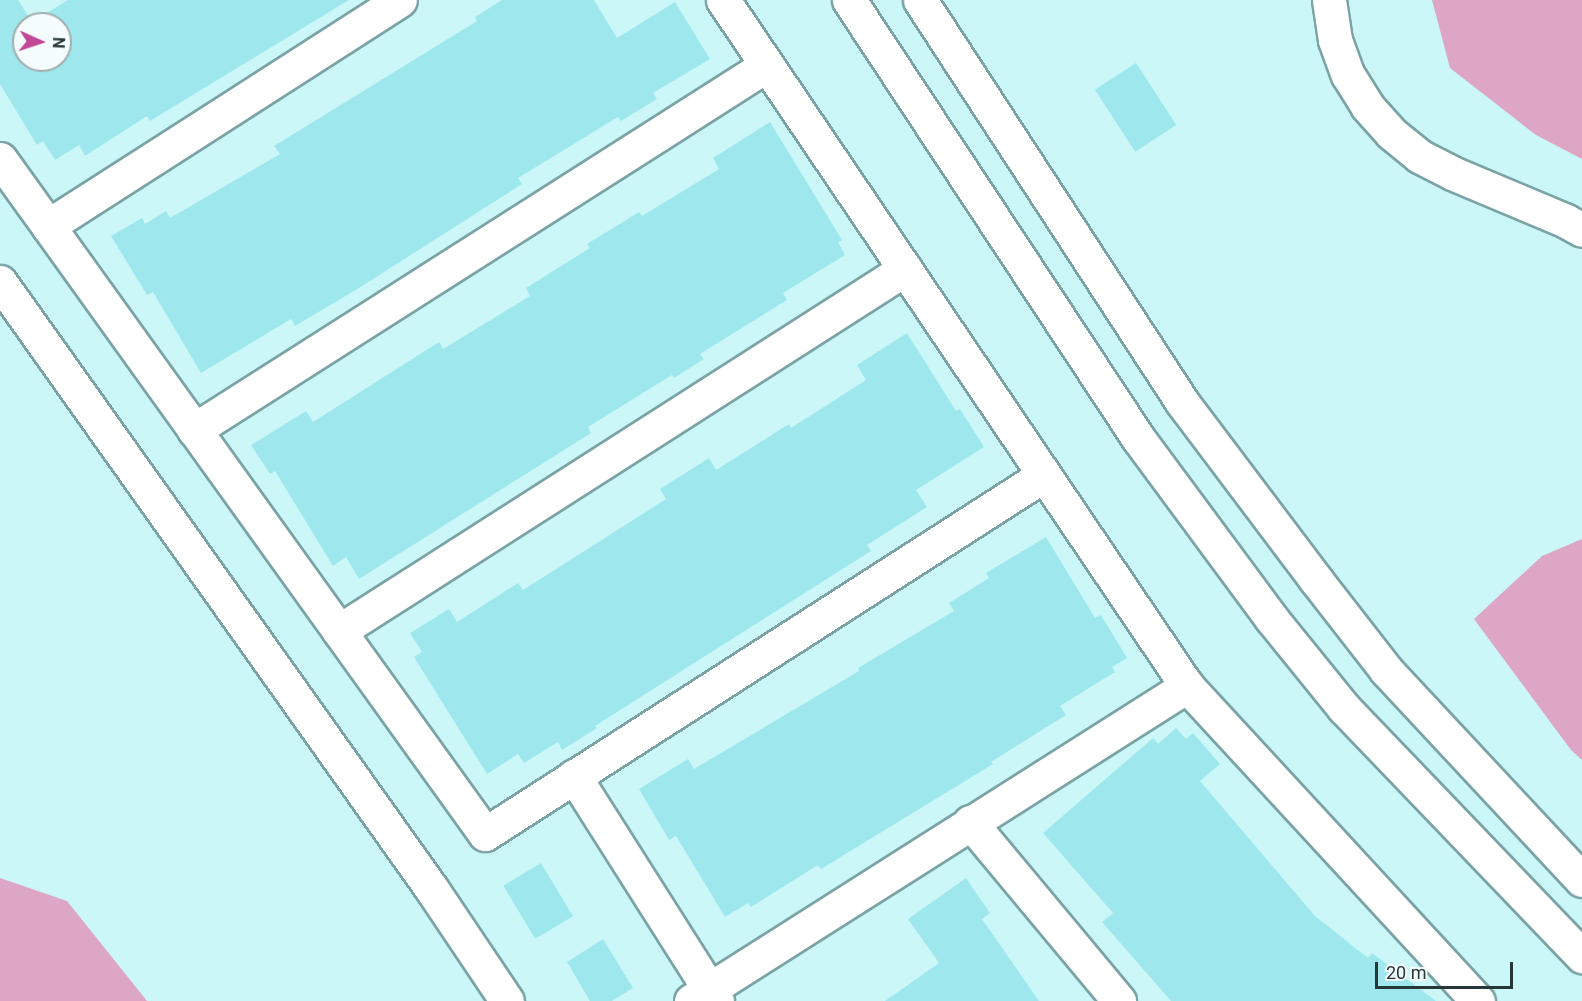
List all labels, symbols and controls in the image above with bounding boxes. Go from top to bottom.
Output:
north arrow [12,12,72,72]
text: N [49,37,68,49]
scale bar [1378,950,1516,988]
text: 20 m [1386,962,1426,983]

